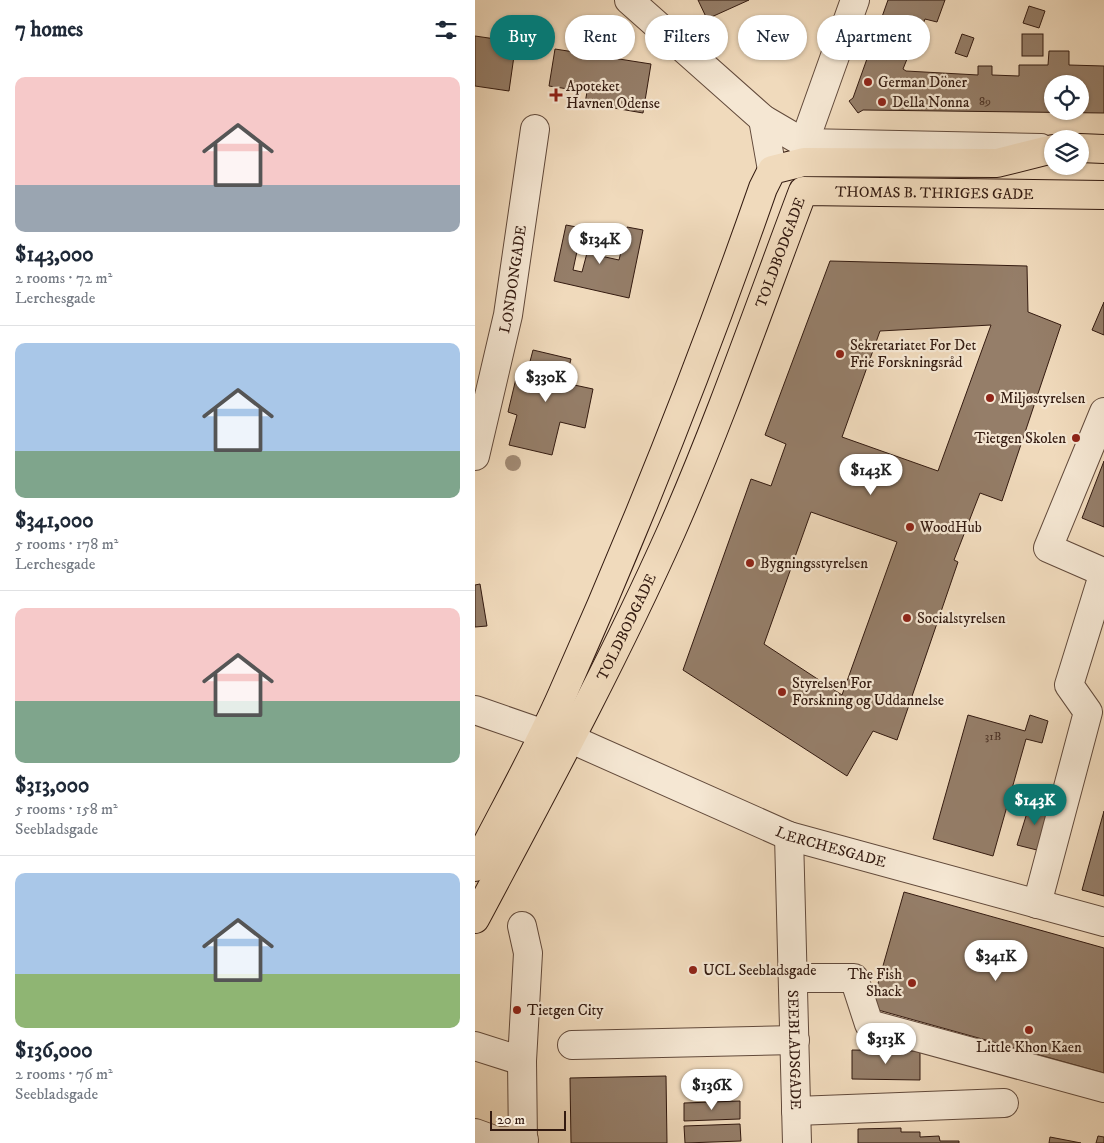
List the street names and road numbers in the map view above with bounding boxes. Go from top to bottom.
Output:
street label: THOMAS B. THRIGES GADE [835,182,1034,204]
street label: TOLDBODGADE [751,194,810,311]
street label: LONDONGADE [495,224,531,335]
street label: TOLDBODGADE [593,570,661,684]
street label: LERCHESGADE [772,822,889,872]
street label: SEEBLADSGADE [783,990,805,1111]

